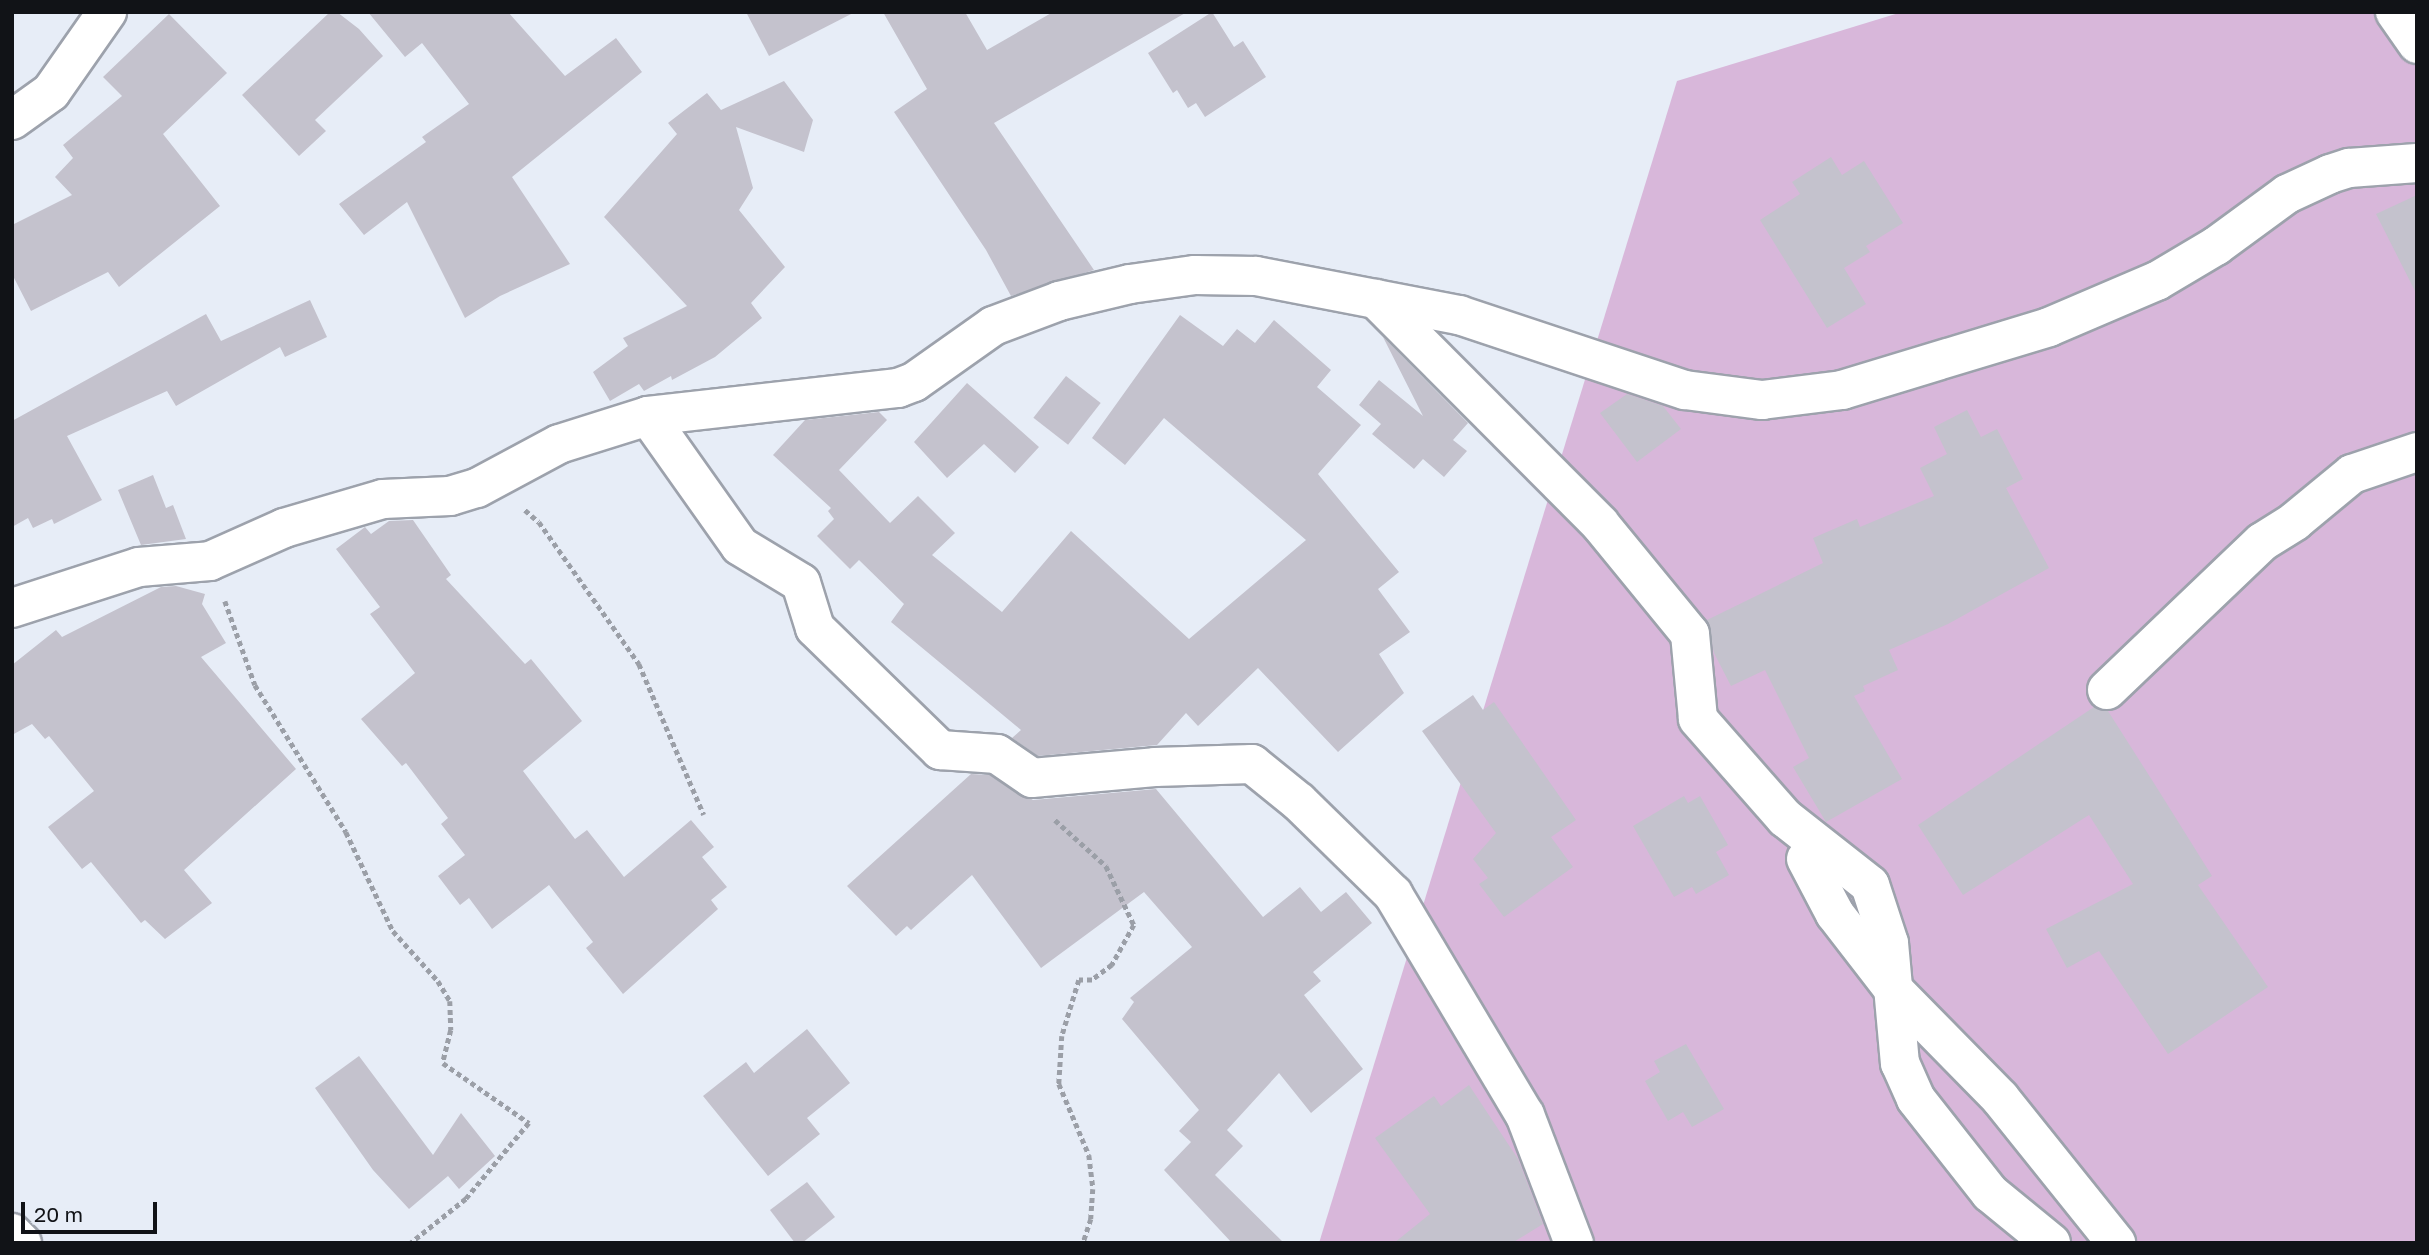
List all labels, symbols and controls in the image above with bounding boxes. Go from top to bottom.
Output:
scale bar [24,1188,161,1232]
text: 20 m [34,1201,83,1227]

